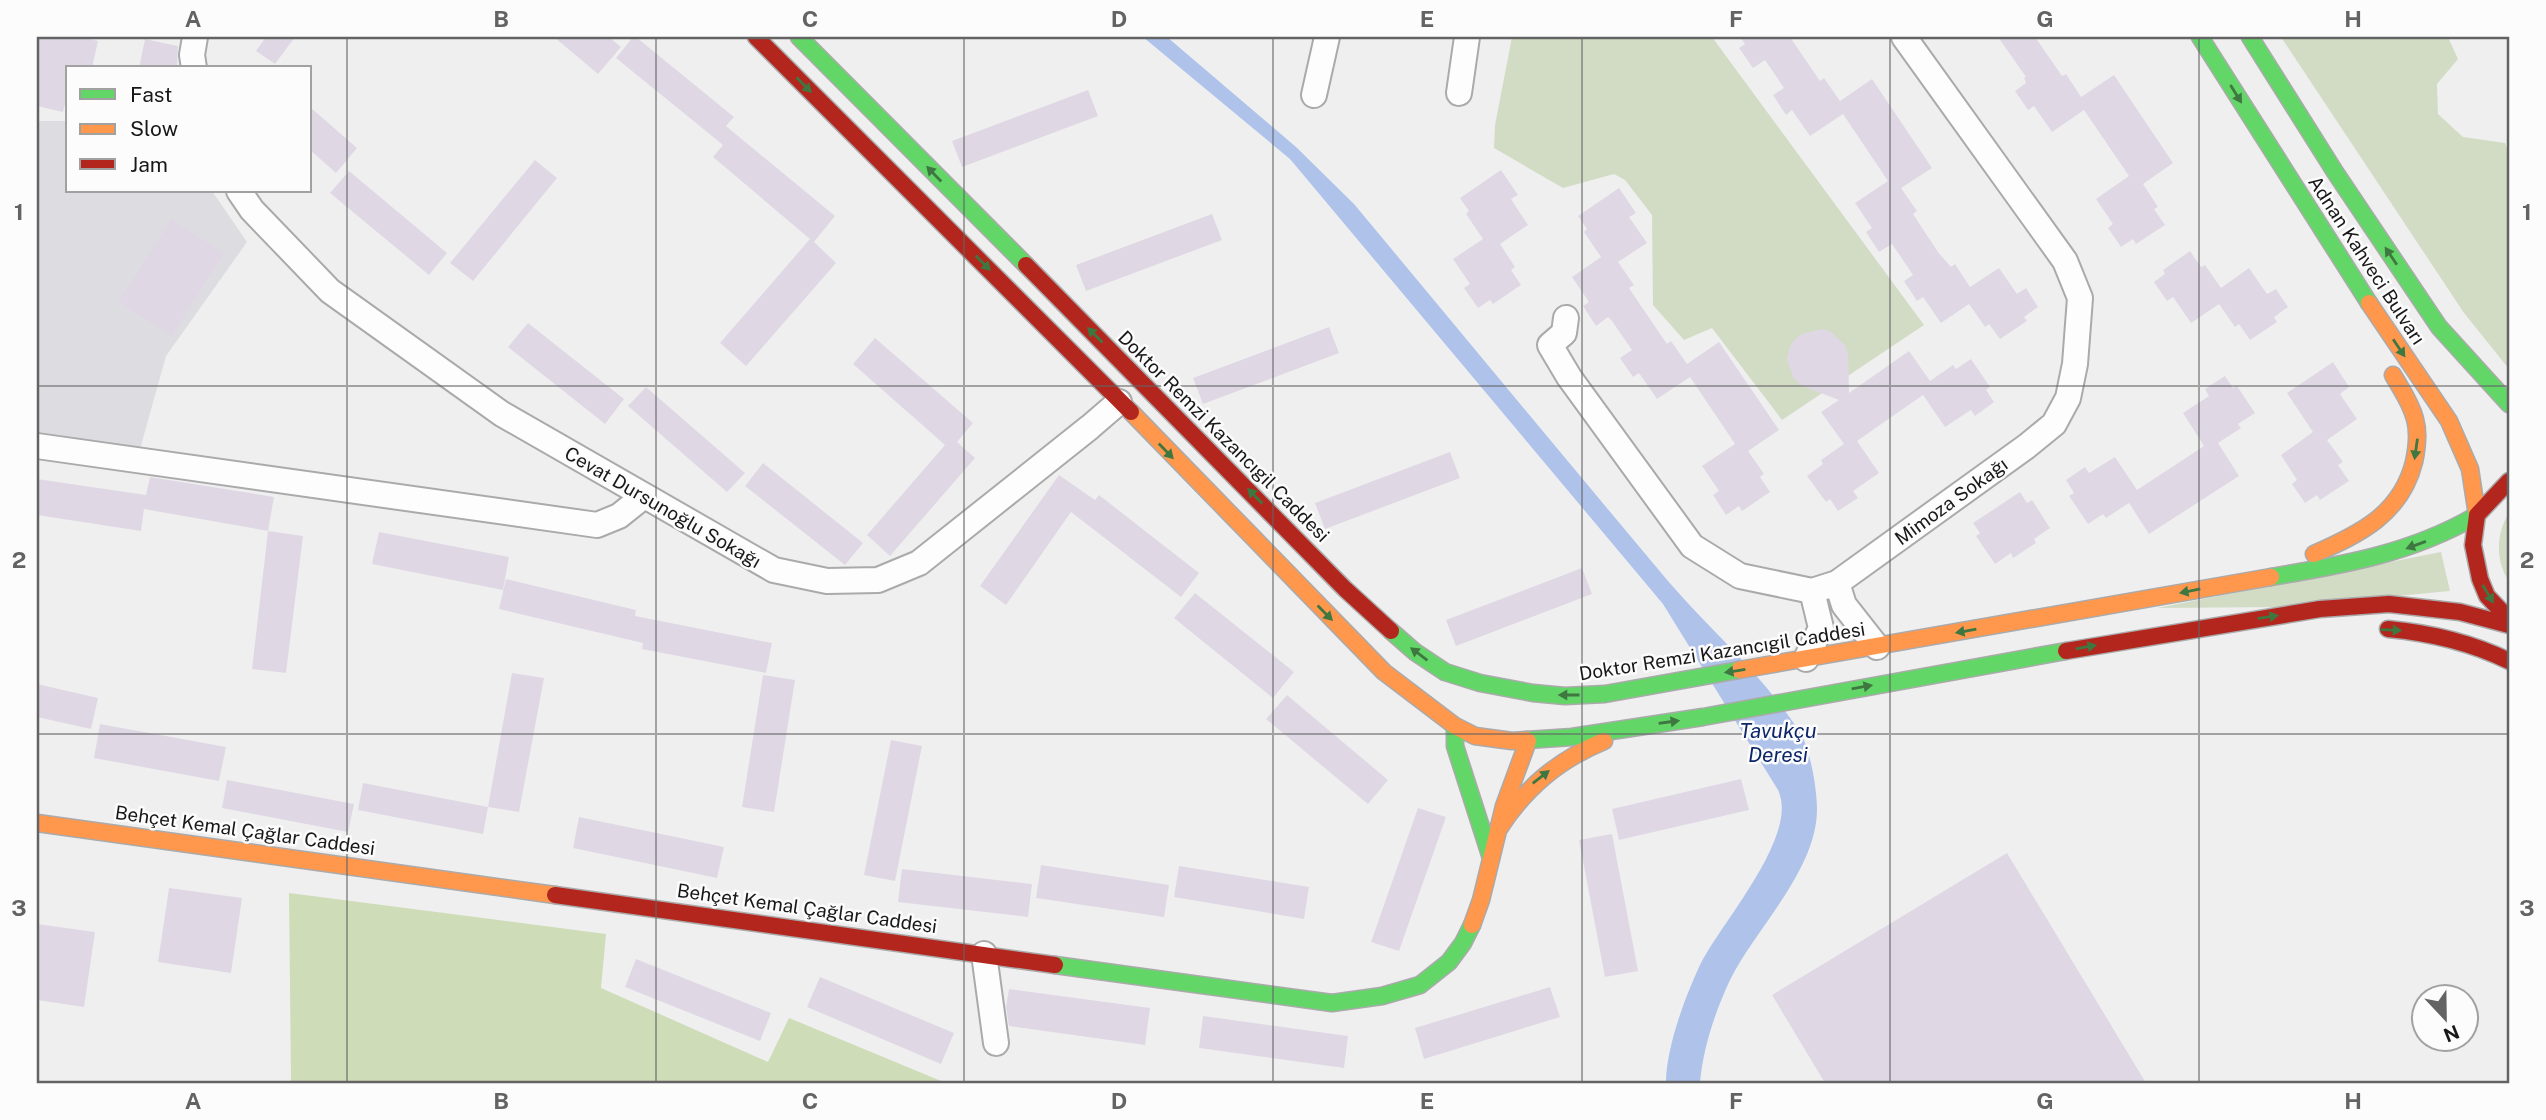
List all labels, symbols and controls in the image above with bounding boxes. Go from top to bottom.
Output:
text: A [185,5,202,32]
text: B [493,5,509,32]
text: C [802,5,818,32]
text: D [1111,5,1127,32]
text: E [1420,5,1434,32]
text: F [1729,5,1743,32]
text: G [2036,5,2054,32]
text: H [2344,5,2362,32]
legend [66,66,312,192]
one-way arrow [796,76,812,93]
text: Fast [130,82,172,107]
one-way arrow [2230,85,2243,104]
text: Slow [130,116,178,141]
text: Jam [130,152,168,177]
one-way arrow [926,165,943,182]
street label: Adnan Kahveci Bulvarı [2304,172,2430,348]
text: 1 [14,198,24,225]
text: 1 [2522,198,2532,225]
one-way arrow [2384,246,2397,265]
one-way arrow [974,255,991,272]
one-way arrow [1086,326,1103,343]
street label: Doktor Remzi Kazancıgil Caddesi [1114,326,1334,546]
one-way arrow [2392,338,2405,357]
one-way arrow [2410,438,2421,460]
street label: Cevat Dursunoğlu Sokağı [561,442,765,572]
one-way arrow [1158,442,1175,459]
street label: Mimoza Sokağı [1890,453,2012,549]
one-way arrow [1248,488,1264,505]
one-way arrow [2406,540,2427,551]
text: 2 [12,546,26,573]
text: 2 [2520,546,2534,573]
one-way arrow [2482,585,2494,604]
one-way arrow [2179,586,2201,597]
one-way arrow [1317,605,1334,622]
one-way arrow [2257,611,2279,622]
street label: Doktor Remzi Kazancıgil Caddesi [1577,618,1867,684]
one-way arrow [2380,624,2402,635]
one-way arrow [1955,626,1977,637]
one-way arrow [2075,641,2097,652]
one-way arrow [1410,647,1428,661]
one-way arrow [1724,665,1746,676]
one-way arrow [1851,681,1873,692]
one-way arrow [1557,689,1579,701]
one-way arrow [1658,717,1680,728]
water label: Tavukçu Deresi [1739,718,1817,767]
one-way arrow [1532,770,1550,785]
street label: Behçet Kemal Çağlar Caddesi [114,801,376,859]
street label: Behçet Kemal Çağlar Caddesi [676,879,938,937]
text: 3 [11,894,27,921]
text: 3 [2519,894,2535,921]
north arrow [2410,984,2480,1054]
text: N [2440,1021,2462,1047]
text: A [185,1087,202,1114]
text: B [493,1087,509,1114]
text: C [802,1087,818,1114]
text: D [1111,1087,1127,1114]
text: E [1420,1087,1434,1114]
text: F [1729,1087,1743,1114]
text: G [2036,1087,2054,1114]
text: H [2344,1087,2362,1114]

